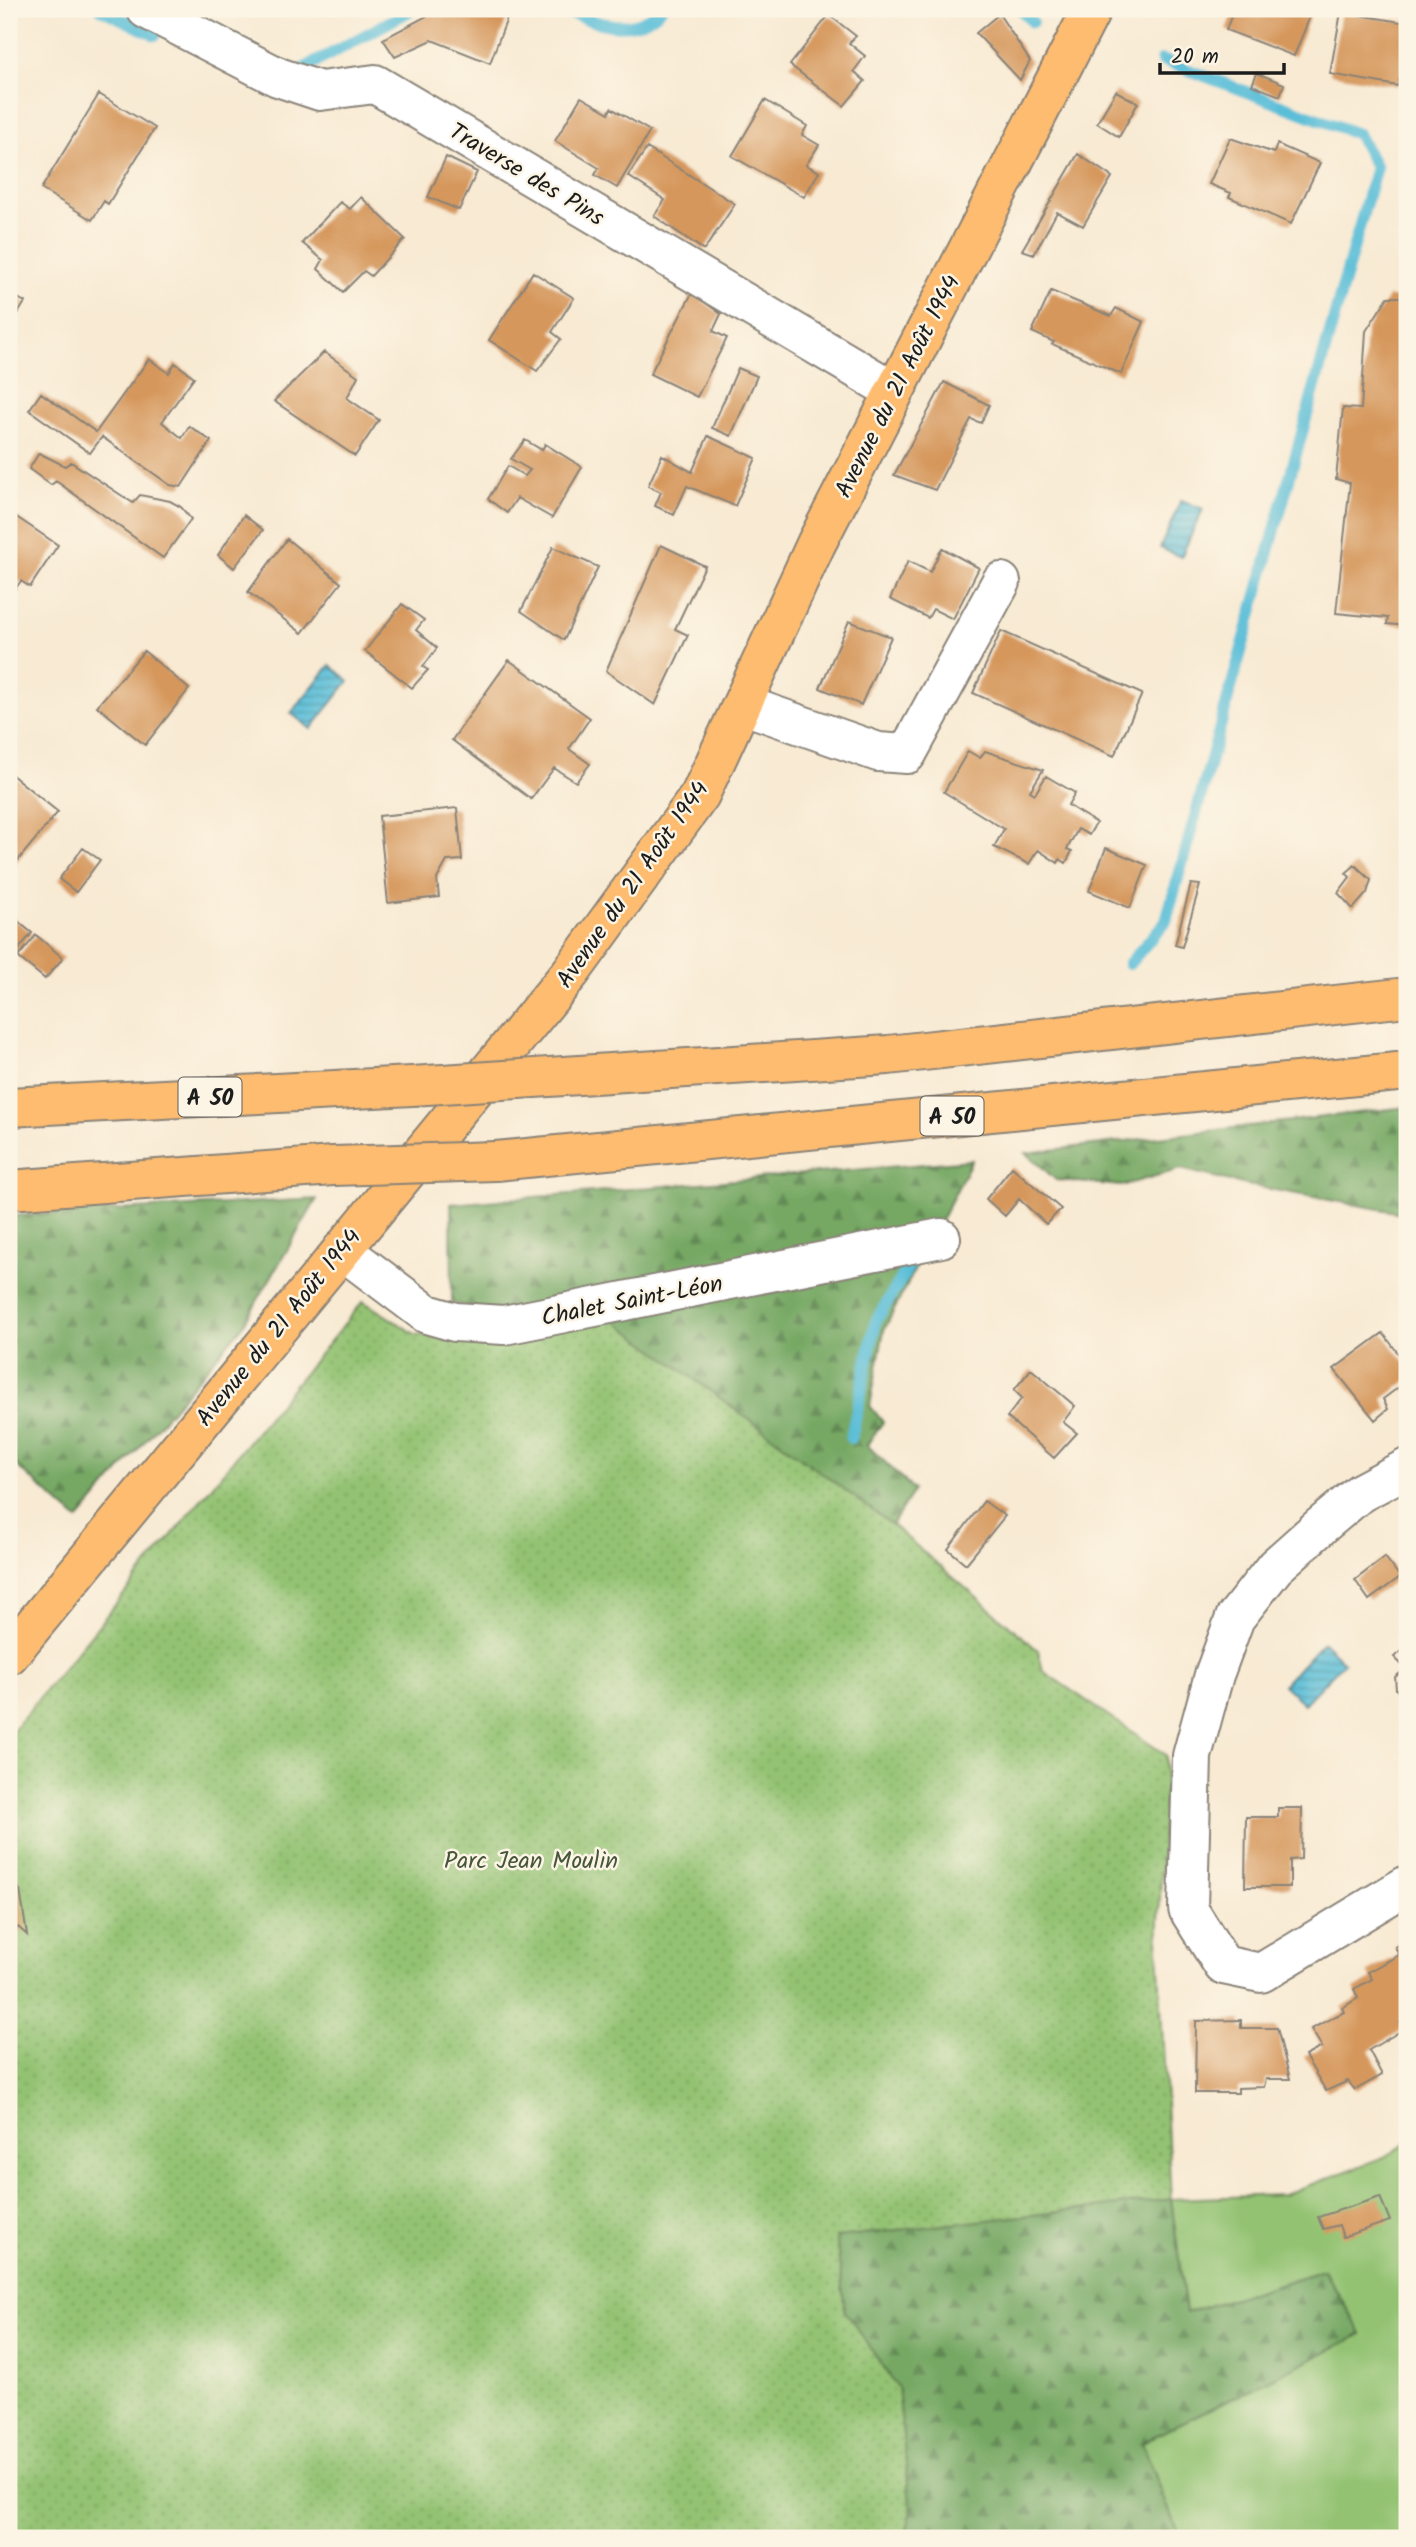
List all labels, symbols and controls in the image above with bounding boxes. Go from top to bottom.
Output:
scale bar [1160,32,1285,76]
text: 20 m [1171,41,1219,74]
street label: Traverse des Pins [441,113,612,237]
street label: Avenue du 21 Août 1944 [825,268,972,505]
street label: Avenue du 21 Août 1944 [547,773,720,997]
road number: A 50 [178,1078,242,1116]
road number: A 50 [920,1096,984,1135]
street label: Avenue du 21 Août 1944 [187,1220,372,1436]
street label: Chalet Saint-Léon [538,1265,726,1338]
park label: Parc Jean Moulin [444,1842,618,1881]

